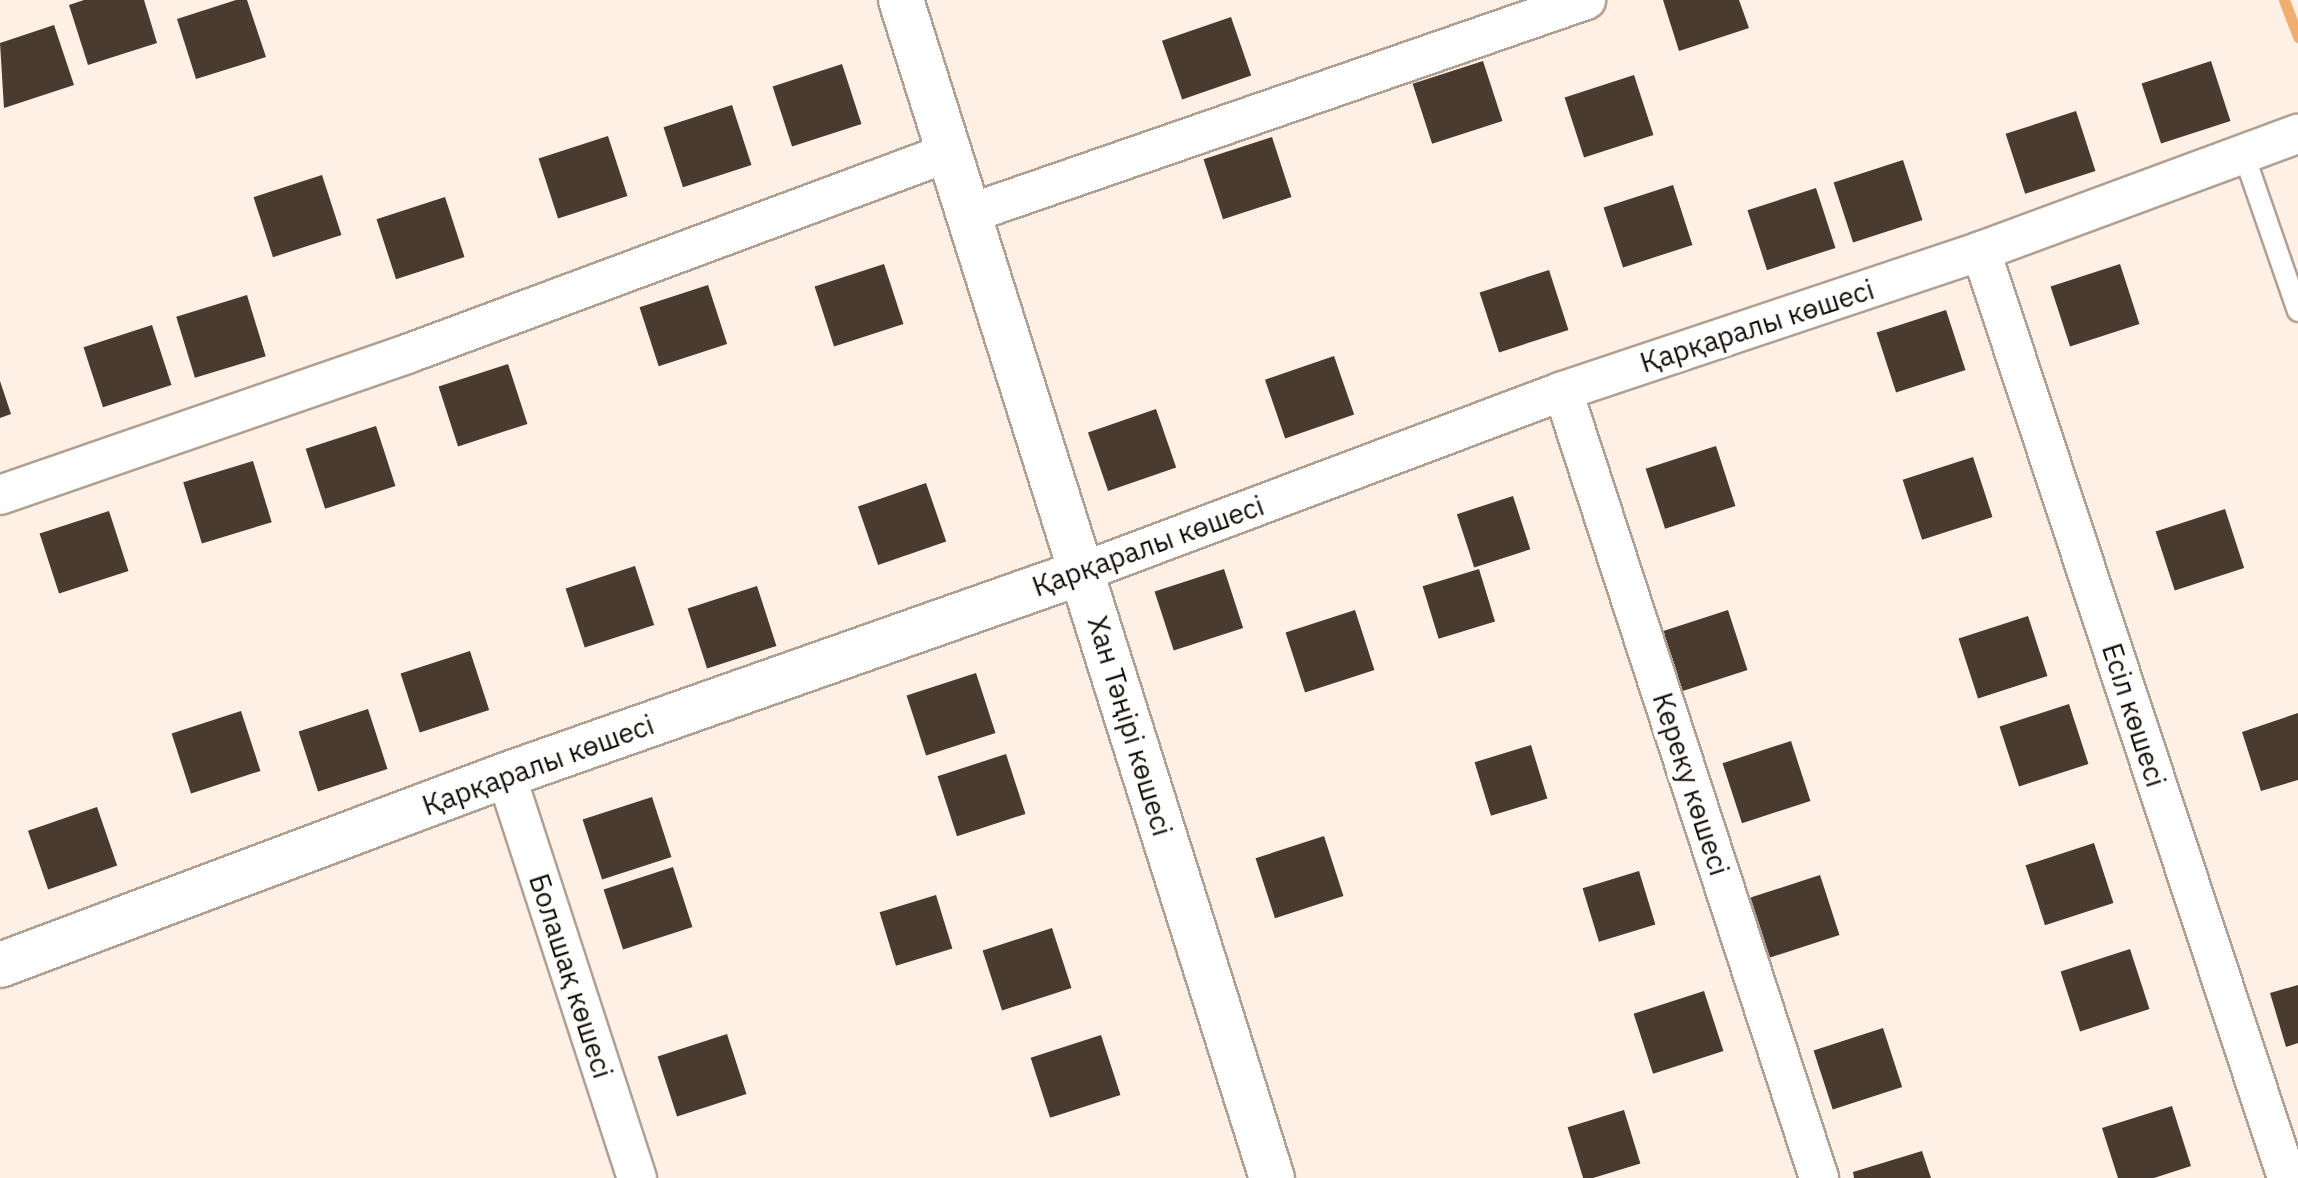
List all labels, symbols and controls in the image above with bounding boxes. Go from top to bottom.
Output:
street label: Қарқаралы көшесі [1636,272,1878,380]
street label: Қарқаралы көшесі [1028,488,1268,604]
street label: Хан Тәңірі көшесі [1081,612,1179,840]
street label: Есіл көшесі [2095,639,2173,791]
street label: Кереку көшесі [1646,688,1736,880]
street label: Қарқаралы көшесі [418,707,658,823]
street label: Болашақ көшесі [522,869,620,1083]

